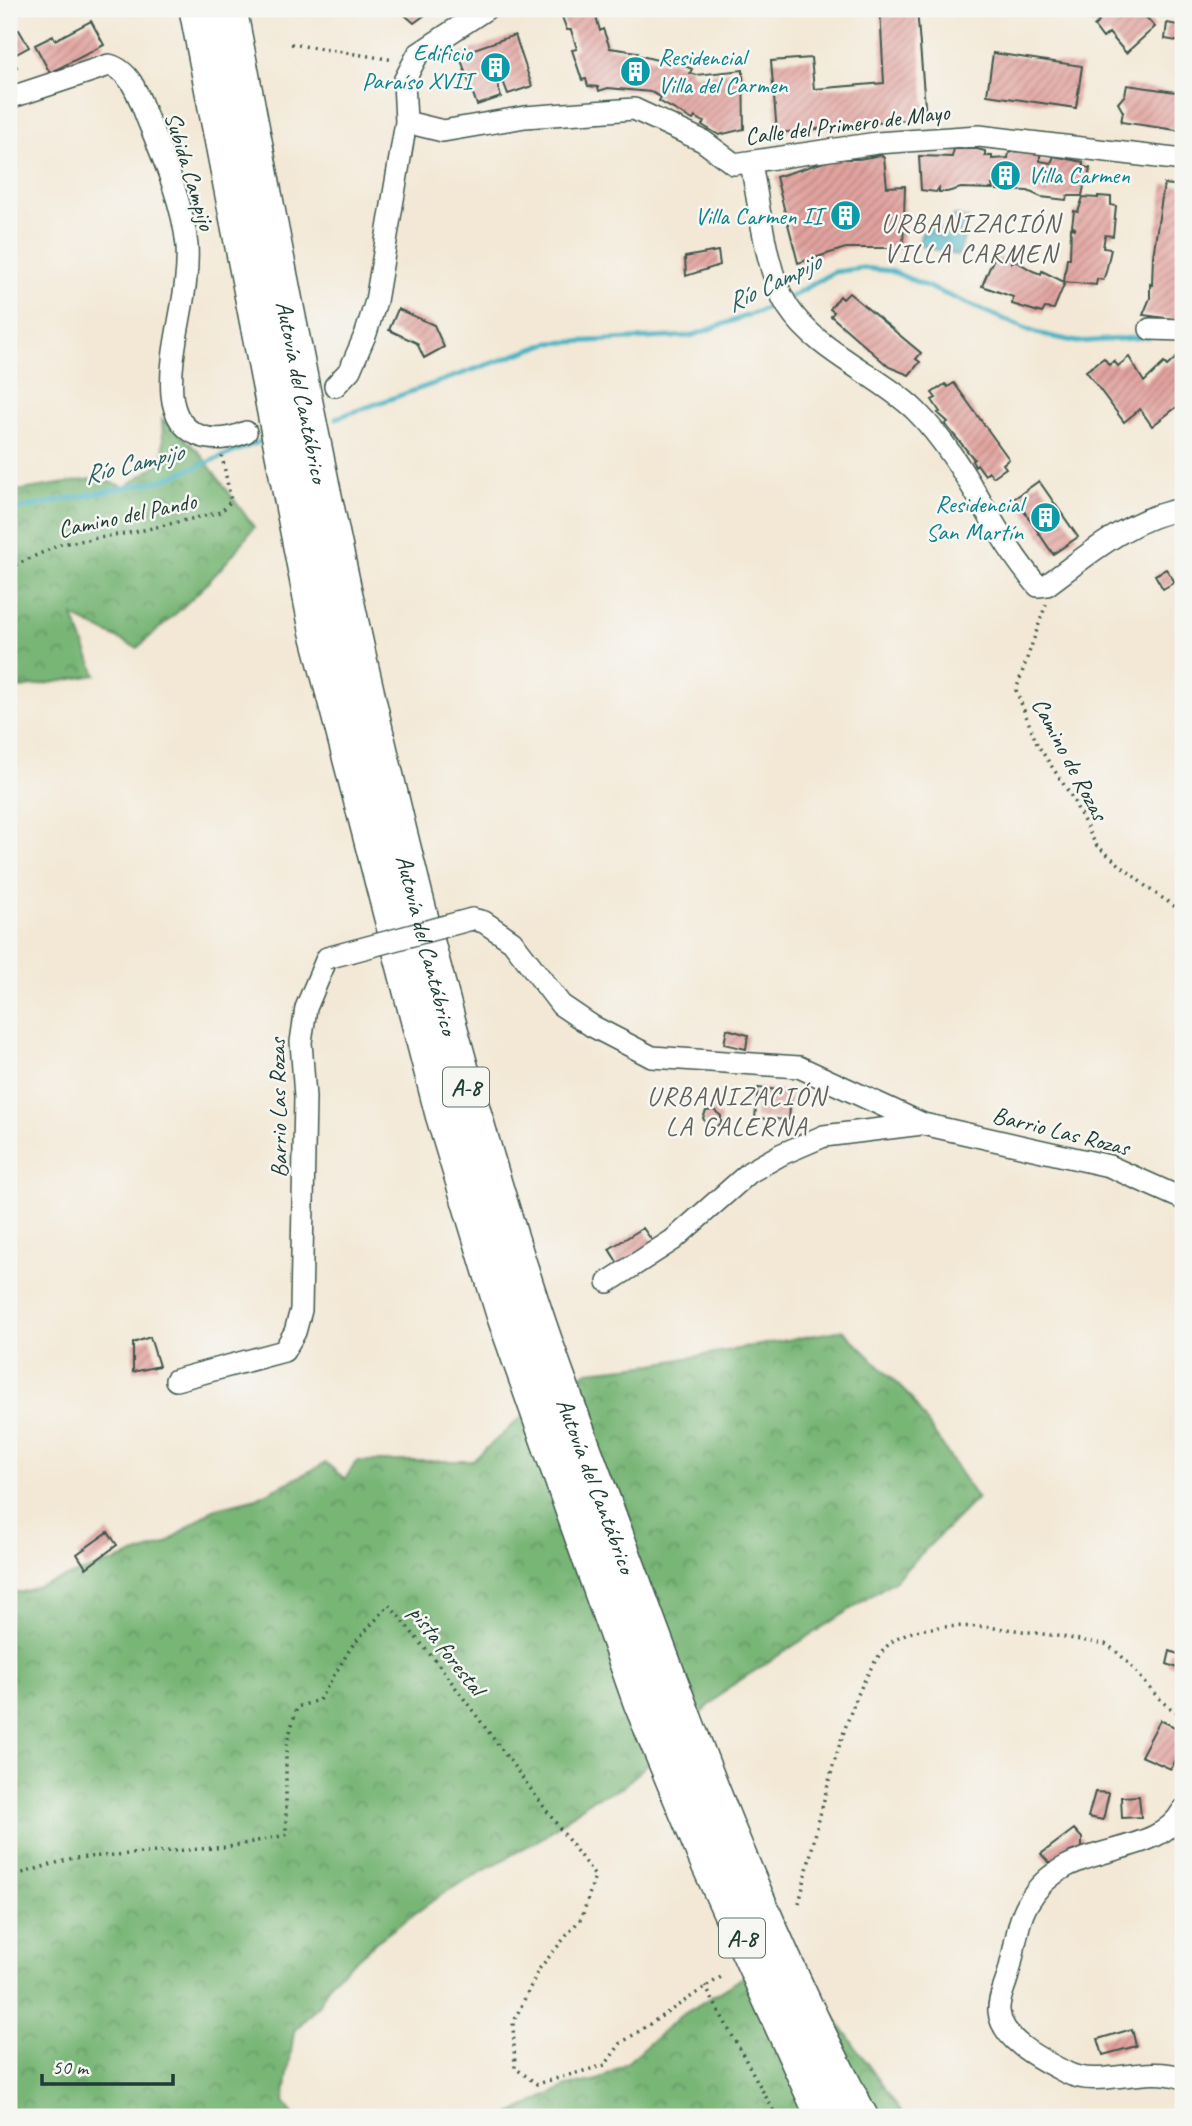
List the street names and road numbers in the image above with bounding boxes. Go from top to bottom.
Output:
street label: Calle del Primero de Mayo [743,96,952,151]
street label: Subida Campijo [158,108,223,235]
street label: Autovía del Cantábrico [269,299,335,488]
street label: Camino del Pando [55,485,200,544]
street label: Camino de Rozas [1025,693,1116,827]
street label: Autovía del Cantábrico [389,852,465,1041]
street label: Barrio Las Rozas [262,1036,294,1178]
road number: A-8 [443,1068,489,1106]
street label: Barrio Las Rozas [990,1100,1134,1163]
street label: Autovía del Cantábrico [550,1394,643,1580]
street label: pista forestal [402,1599,494,1704]
road number: A-8 [719,1918,765,1957]

